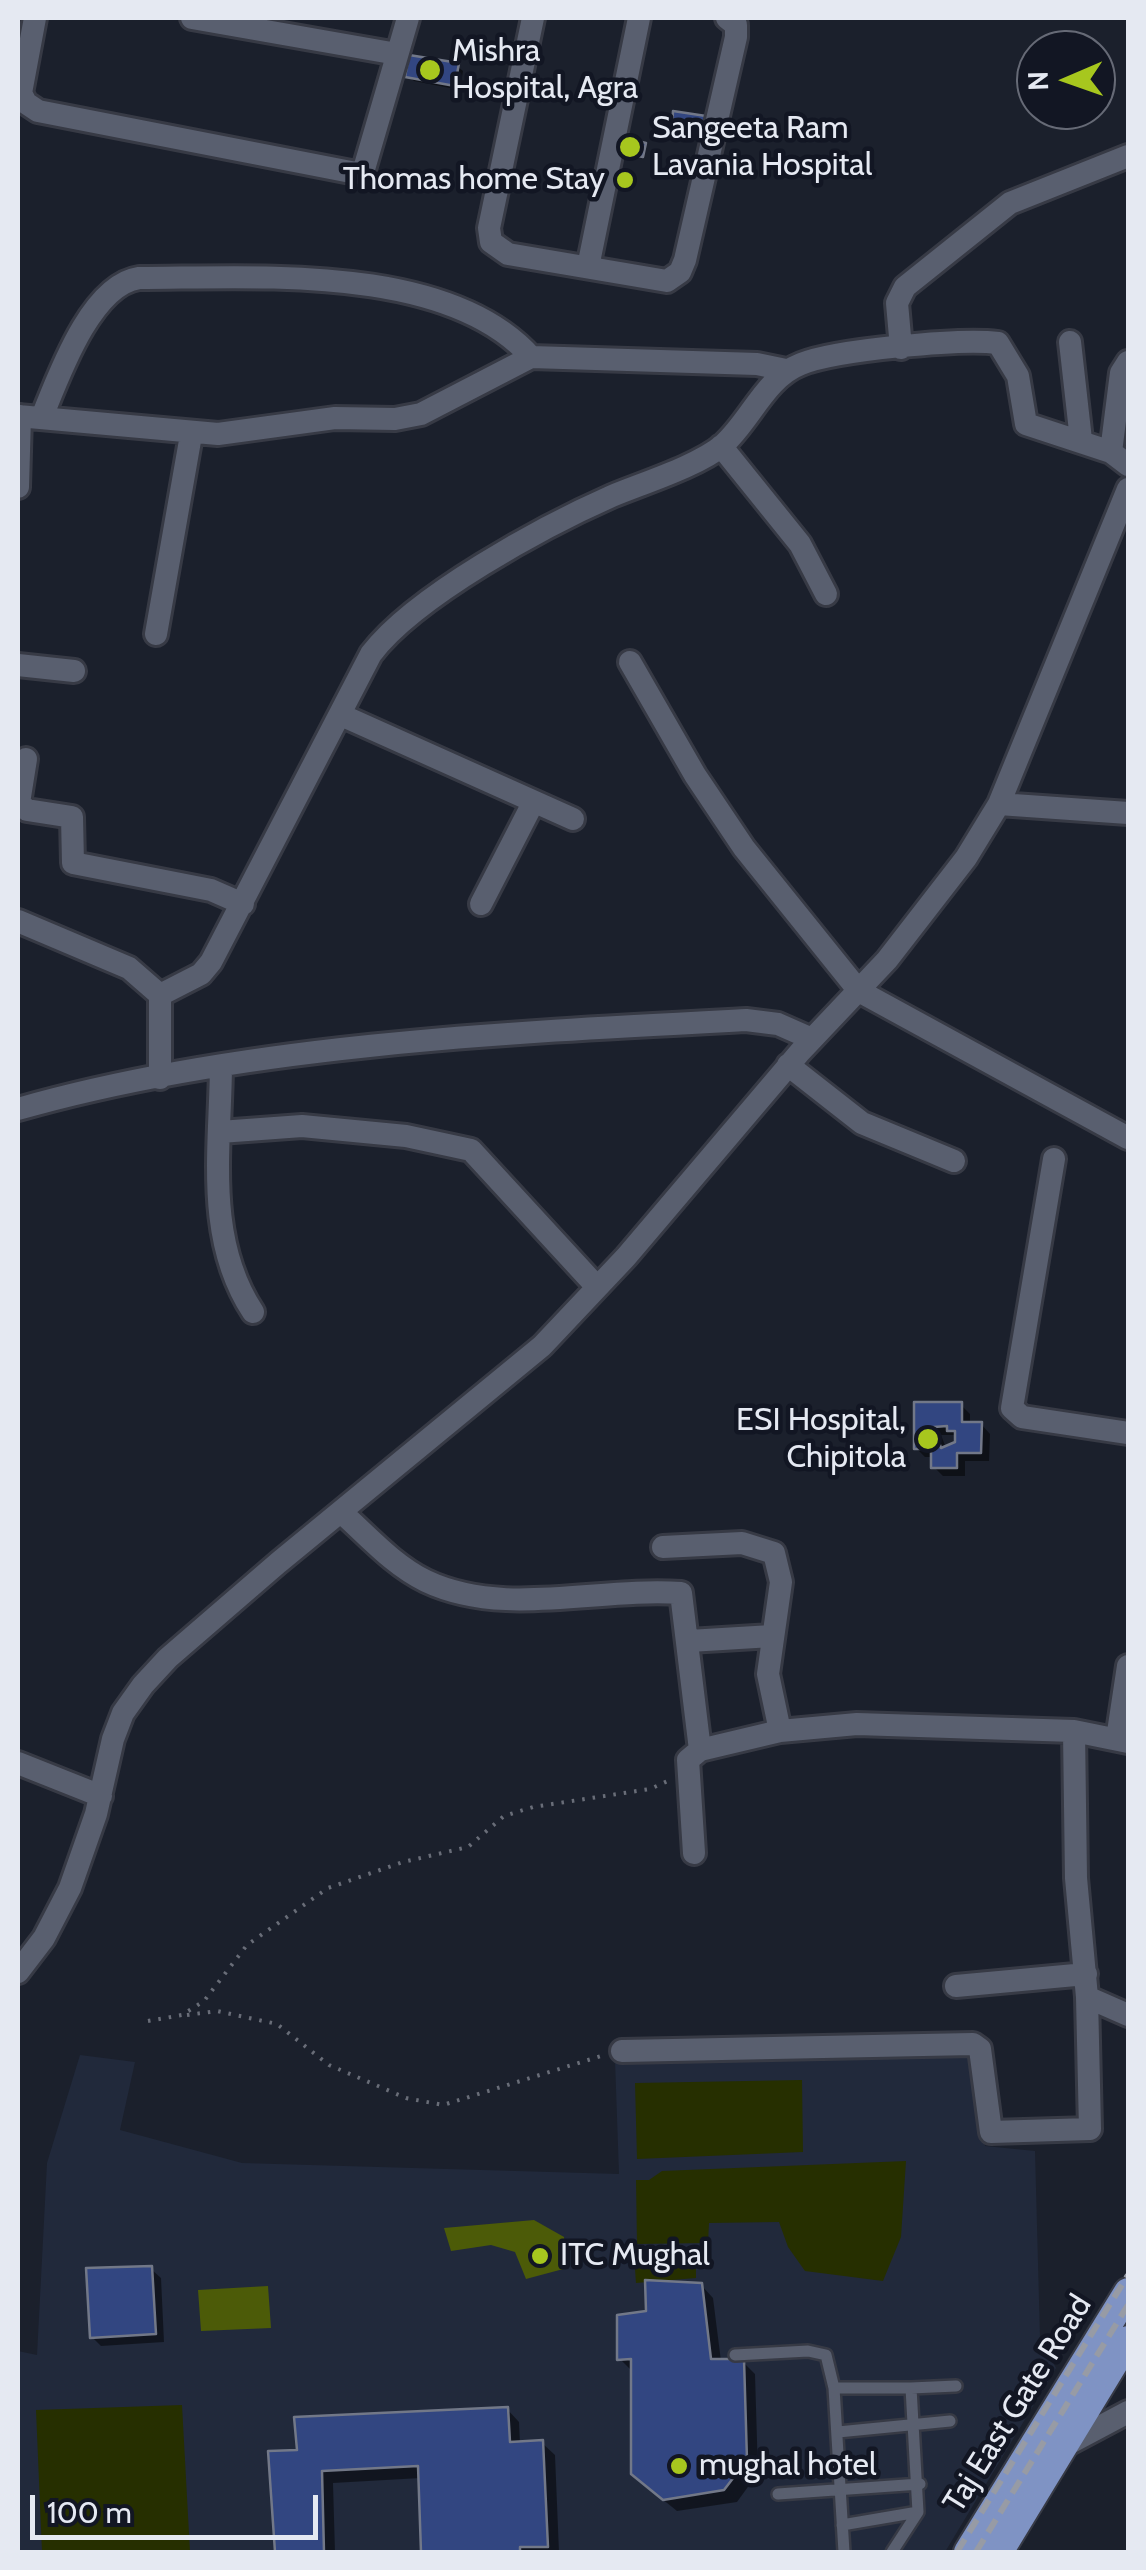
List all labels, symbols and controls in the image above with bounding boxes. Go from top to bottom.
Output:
north arrow [1016,30,1116,130]
place label: Mishra Hospital, Agra [452,33,638,108]
marker: Mishra Hospital, Agra [417,57,443,83]
text: N [1021,70,1055,91]
place label: Sangeeta Ram Lavania Hospital [652,110,872,185]
marker: Sangeeta Ram Lavania Hospital [617,134,643,160]
place label: Thomas home Stay [343,161,605,199]
marker: Thomas home Stay [614,169,636,191]
place label: ESI Hospital, Chipitola [736,1402,906,1477]
marker: ESI Hospital, Chipitola [915,1426,941,1452]
place label: ITC Mughal [560,2237,710,2275]
marker: ITC Mughal [529,2245,551,2267]
street label: Taj East Gate Road [936,2288,1100,2520]
place label: mughal hotel [699,2447,877,2485]
marker: mughal hotel [668,2455,690,2477]
scale bar [35,2475,322,2537]
text: 100 m [47,2494,132,2531]

